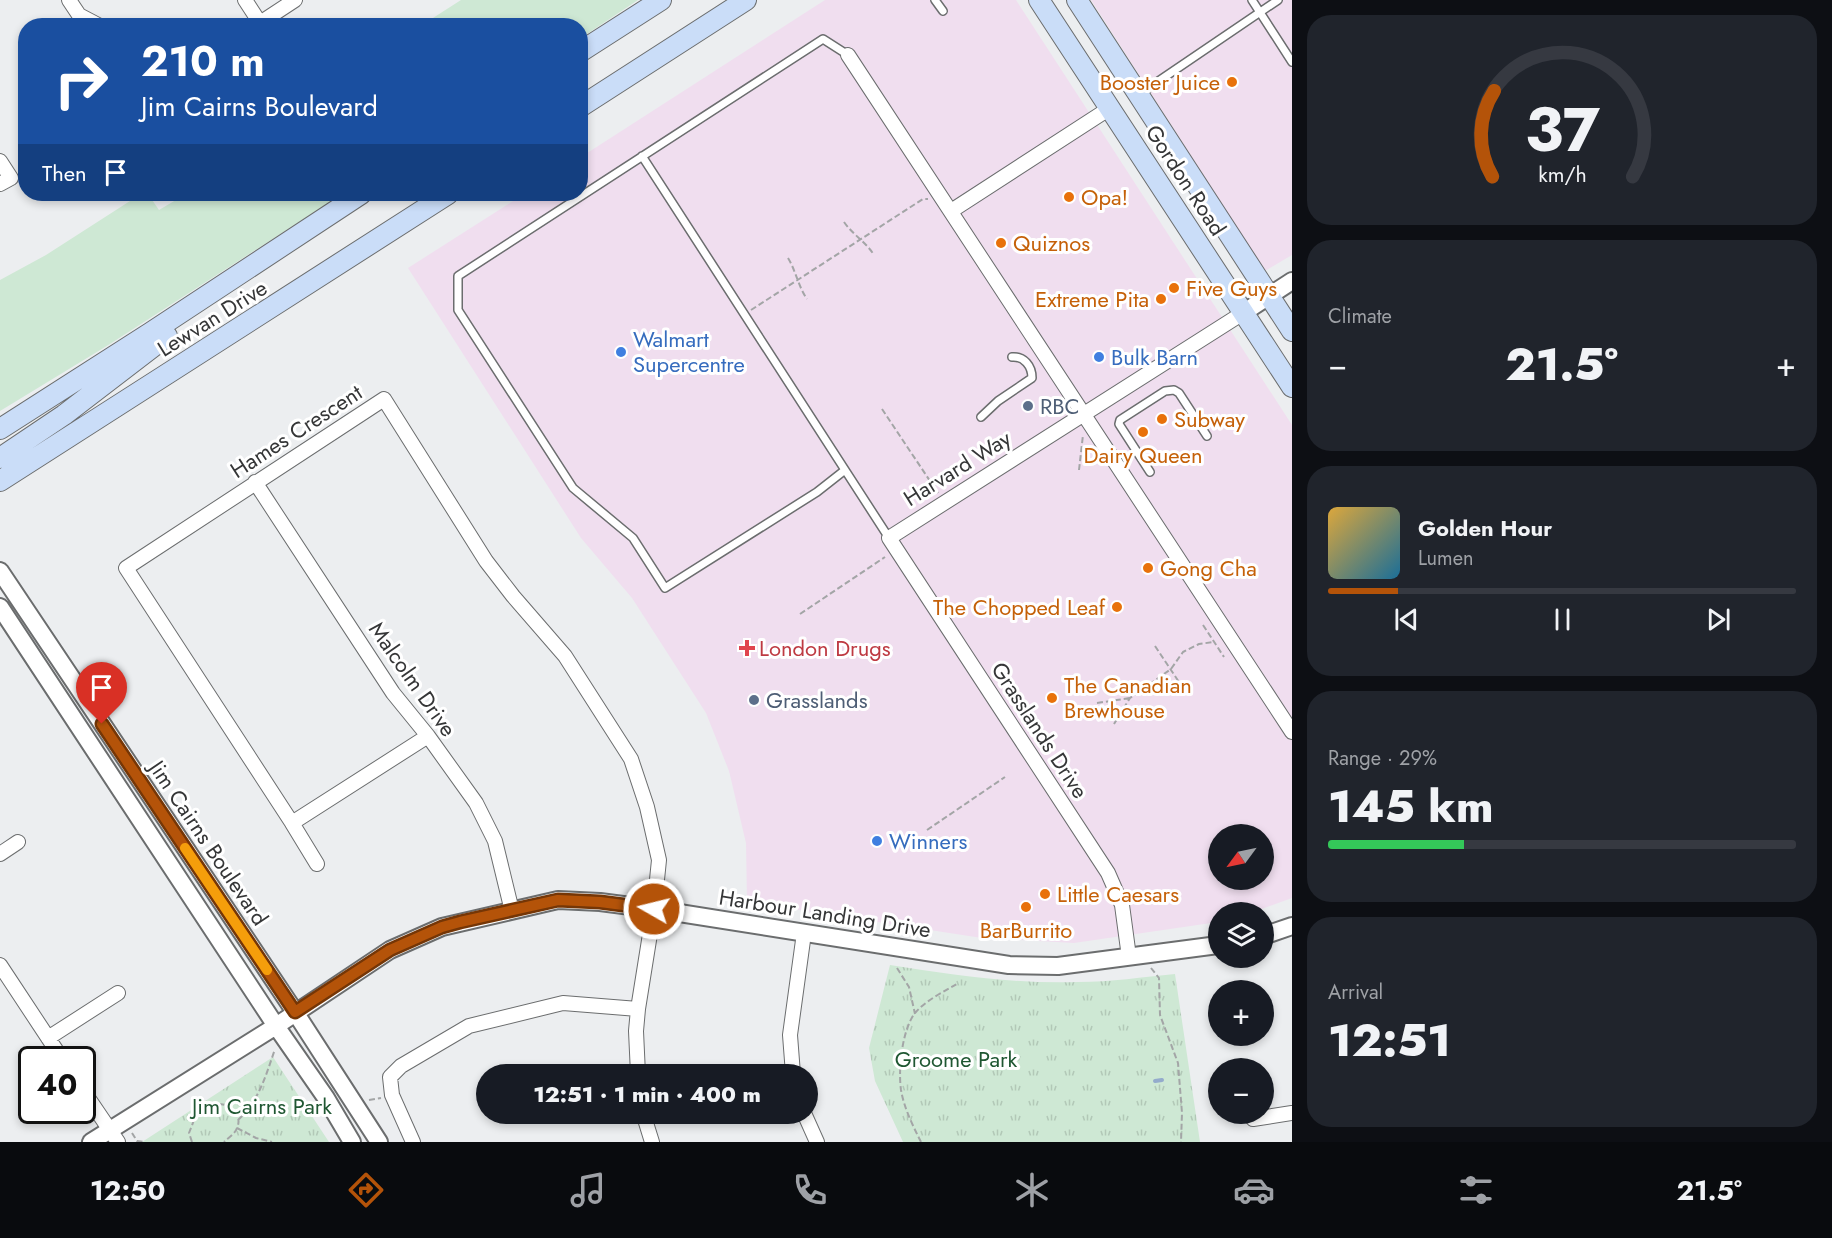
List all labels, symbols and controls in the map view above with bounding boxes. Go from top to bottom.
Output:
text: 210 m [141,31,265,92]
icon: right [42,42,120,120]
place label: Booster Juice [1100,66,1220,98]
marker: Booster Juice [1225,75,1239,89]
text: 37 [1524,84,1600,174]
text: Jim Cairns Boulevard [141,87,378,126]
street label: Gordon Road [1138,118,1234,242]
icon: arrive [99,156,132,189]
text: Then [42,157,87,189]
text: km/h [1538,160,1586,191]
place label: Opa! [1081,181,1128,213]
marker: Opa! [1062,190,1076,204]
place label: Quiznos [1013,227,1090,259]
marker: Quiznos [994,236,1008,250]
street label: Lewvan Drive [151,272,273,364]
place label: Five Guys [1186,272,1277,304]
marker: Five Guys [1167,281,1181,295]
place label: Extreme Pita [1035,283,1149,315]
marker: Extreme Pita [1154,292,1168,306]
text: Climate [1328,302,1392,331]
place label: Walmart Supercentre [633,323,745,380]
text: 21.5° [1505,332,1618,397]
place label: Bulk Barn [1111,341,1198,373]
text: − [1328,341,1347,388]
text: + [1776,341,1796,388]
marker: Walmart Supercentre [614,345,628,359]
marker: Bulk Barn [1092,350,1106,364]
street label: Hames Crescent [224,376,369,486]
place label: RBC [1040,390,1080,422]
marker: RBC [1021,399,1035,413]
place label: Subway [1174,403,1245,435]
marker: Subway [1155,412,1169,426]
street label: Harvard Way [897,422,1017,514]
marker: Dairy Queen [1136,425,1150,439]
place label: Dairy Queen [1084,439,1202,471]
text: Golden Hour [1418,512,1552,544]
text: Lumen [1418,544,1474,573]
place label: Gong Cha [1160,552,1257,584]
marker: Gong Cha [1141,561,1155,575]
place label: The Chopped Leaf [933,591,1106,623]
marker: The Chopped Leaf [1110,600,1124,614]
icon: previous [1390,603,1423,636]
icon: pause [1546,603,1579,636]
icon: next [1702,603,1735,636]
street label: Malcolm Drive [362,615,464,743]
place label: London Drugs [759,632,891,664]
marker: London Drugs [740,641,754,655]
street label: Grasslands Drive [984,655,1096,805]
pin [76,662,127,724]
place label: The Canadian Brewhouse [1064,669,1192,726]
icon: arrive [85,671,118,704]
place label: Grasslands [766,684,868,716]
marker: The Canadian Brewhouse [1045,691,1059,705]
marker: Grasslands [747,693,761,707]
text: Range · 29% [1328,744,1437,773]
street label: Jim Cairns Boulevard [140,752,276,932]
text: 145 km [1328,774,1494,839]
north arrow [1208,824,1274,890]
map controls [1208,824,1274,1124]
place label: Winners [889,825,967,857]
marker: Winners [870,834,884,848]
position arrow [622,877,686,941]
place label: Little Caesars [1057,878,1179,910]
street label: Harbour Landing Drive [717,880,933,946]
marker: Little Caesars [1038,887,1052,901]
marker: BarBurrito [1019,900,1033,914]
button: layers [1208,902,1274,968]
place label: BarBurrito [980,914,1072,946]
text: Arrival [1328,978,1383,1007]
button: + [1208,980,1274,1046]
text: 12:51 [1328,1008,1451,1073]
park label: Groome Park [895,1043,1018,1075]
speed limit sign: 40 [18,1046,96,1124]
button: − [1208,1058,1274,1124]
text: 12:51 · 1 min · 400 m [533,1078,761,1110]
park label: Jim Cairns Park [189,1090,332,1122]
icon: directions [345,1169,387,1211]
icon: music [567,1169,609,1211]
icon: phone [789,1169,831,1211]
icon: climate [1011,1169,1053,1211]
icon: car [1233,1169,1275,1211]
icon: filters [1455,1169,1497,1211]
text: 12:50 [90,1171,165,1210]
text: 21.5° [1676,1171,1742,1210]

